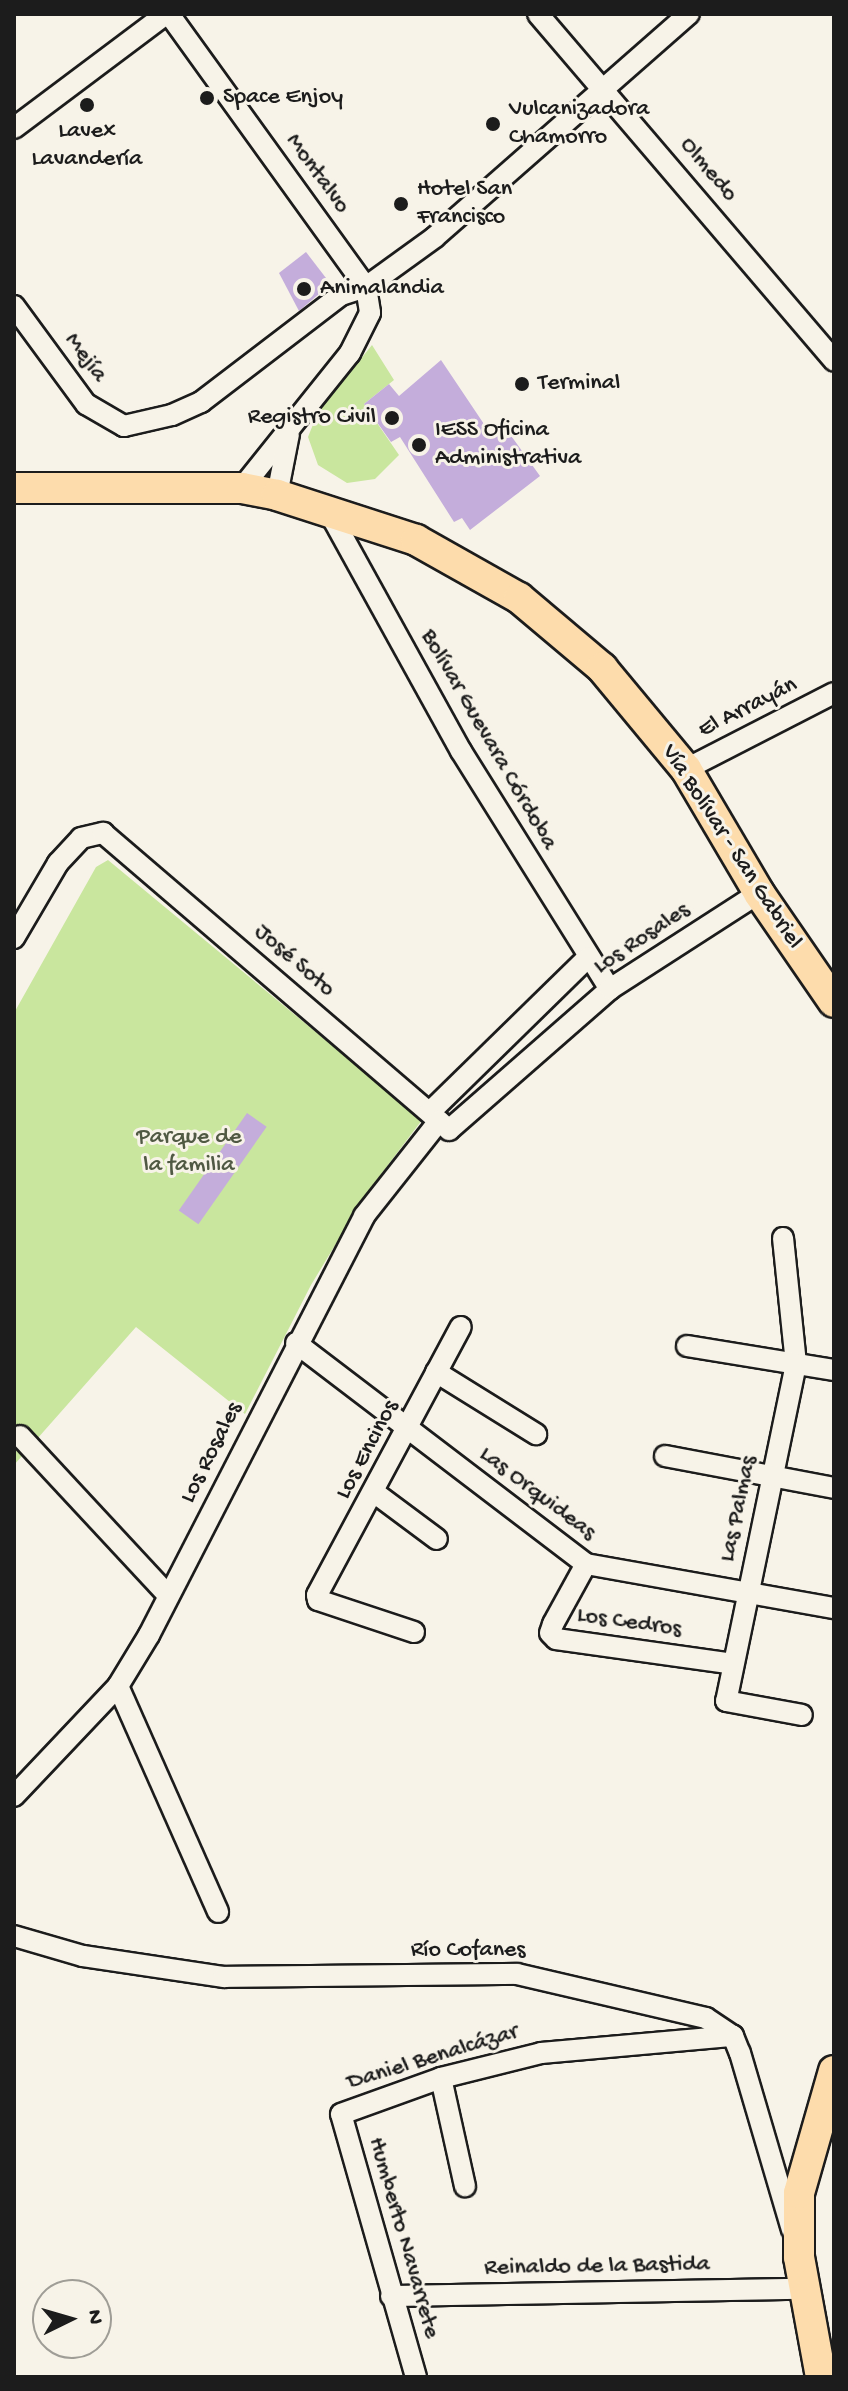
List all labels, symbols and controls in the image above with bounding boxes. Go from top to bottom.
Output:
place label: Space Enjoy [223,84,343,112]
marker: Space Enjoy [198,89,216,107]
marker: Lavex Lavandería [78,96,96,114]
place label: Vulcanizadora Chamorro [509,96,649,152]
marker: Vulcanizadora Chamorro [484,115,502,133]
place label: Lavex Lavandería [32,118,142,174]
street label: Montalvo [278,128,356,220]
street label: Olmedo [673,132,743,208]
place label: Hotel San Francisco [417,176,512,232]
marker: Hotel San Francisco [392,195,410,213]
place label: Animalandia [320,275,444,303]
marker: Animalandia [295,280,313,298]
street label: Mejía [57,328,113,388]
place label: Terminal [538,370,620,398]
marker: Terminal [513,375,531,393]
place label: Registro Civil [248,404,376,432]
marker: Registro Civil [383,409,401,427]
place label: IESS Oficina Administrativa [435,417,581,473]
marker: IESS Oficina Administrativa [410,436,428,454]
street label: Bolívar Guevara Córdoba [413,625,563,855]
street label: El Arrayán [694,671,802,745]
street label: Vía Bolívar - San Gabriel [654,739,808,955]
street label: Los Rosales [589,896,695,982]
street label: José Soto [248,918,340,1004]
park label: Parque de la familia [136,1124,242,1180]
street label: Los Encinos [330,1395,406,1505]
street label: Los Rosales [174,1398,250,1508]
street label: Las Orquideas [473,1441,601,1547]
street label: Las Palmas [714,1453,764,1565]
street label: Los Cedros [575,1601,683,1645]
street label: Río Cofanes [411,1937,525,1965]
street label: Daniel Benalcázar [344,2018,522,2098]
street label: Humberto Navarrete [360,2134,446,2342]
street label: Reinaldo de la Bastida [484,2251,710,2283]
north arrow [32,2279,112,2359]
text: N [80,2309,107,2325]

